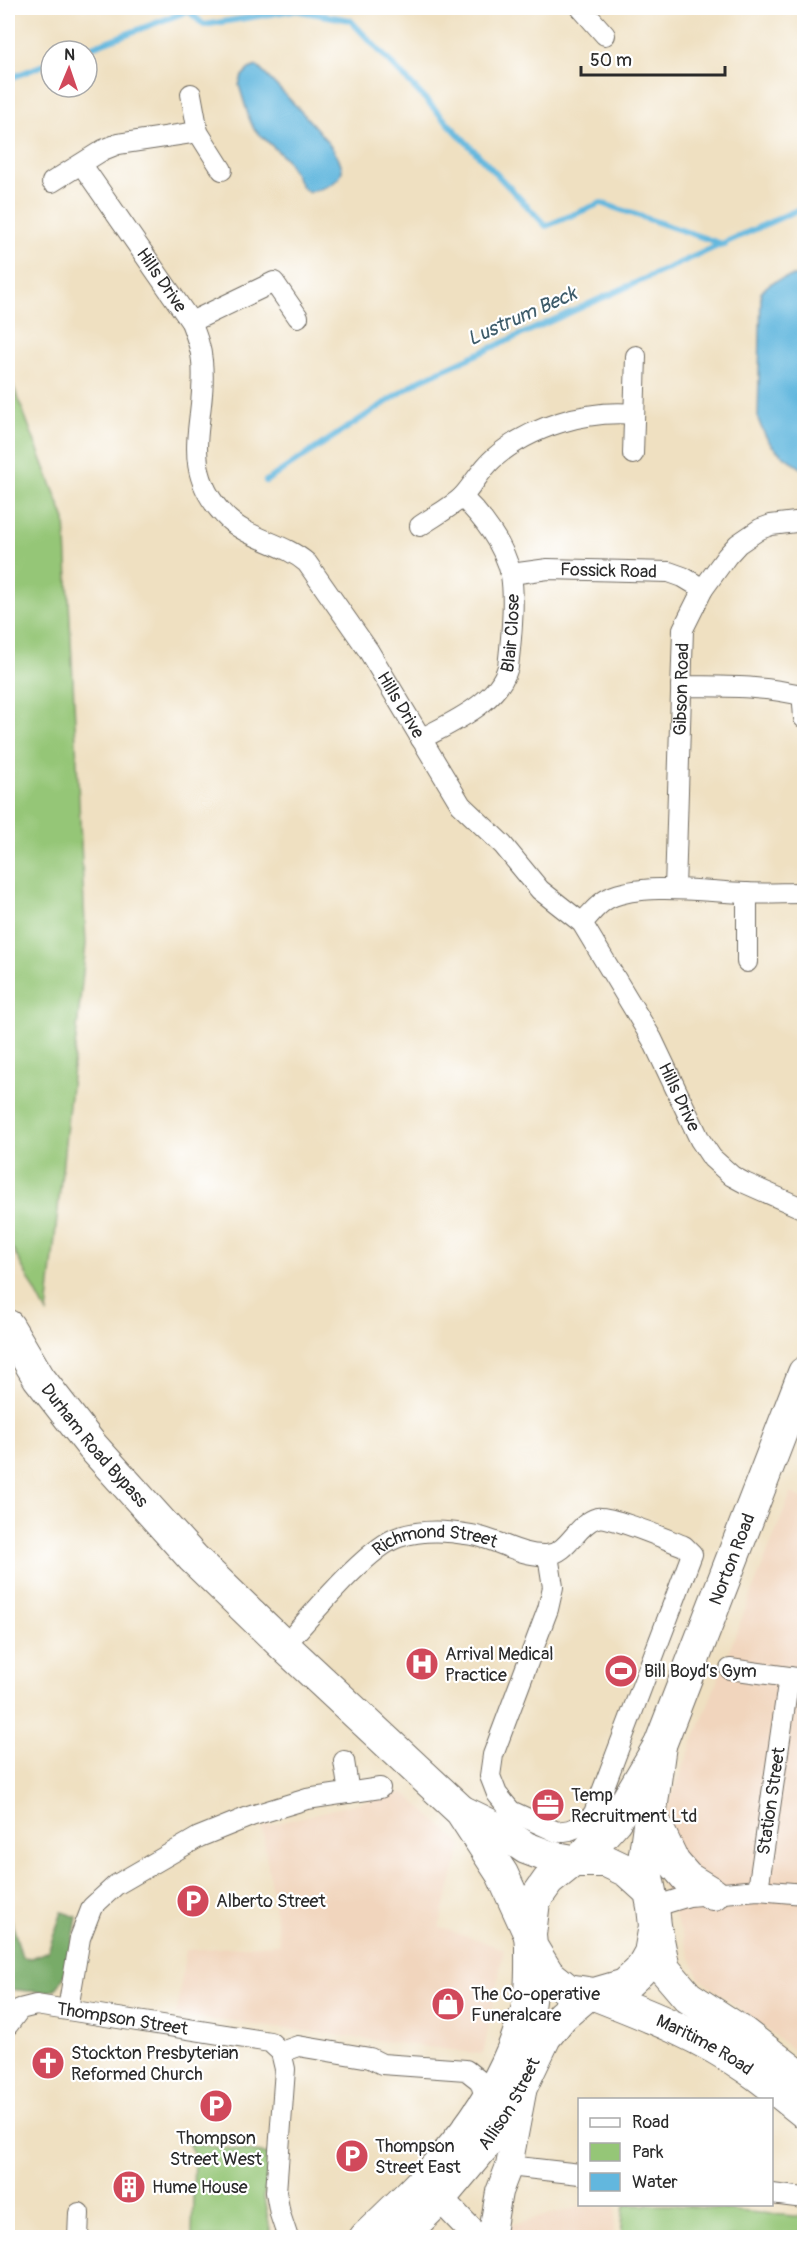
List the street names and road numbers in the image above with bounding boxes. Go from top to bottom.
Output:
street label: Hills Drive [131,243,192,317]
street label: Fossick Road [560,558,657,583]
street label: Blair Close [496,594,524,675]
street label: Gibson Road [668,642,694,736]
street label: Hills Drive [372,667,430,742]
street label: Hills Drive [653,1059,706,1135]
street label: Durham Road Bypass [36,1379,153,1512]
street label: Norton Road [704,1510,760,1608]
street label: Richmond Street [367,1520,502,1561]
street label: Station Street [752,1745,790,1856]
street label: Thompson Street [55,1997,190,2040]
street label: Maritime Road [653,2009,758,2080]
street label: Allison Street [473,2053,545,2154]

